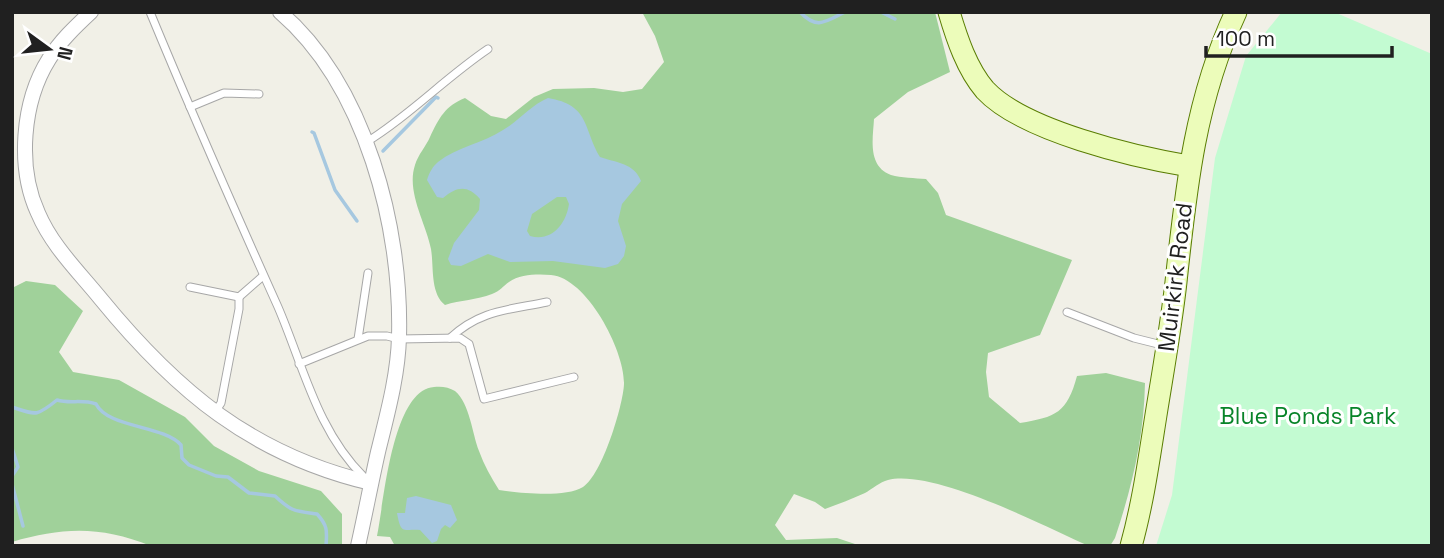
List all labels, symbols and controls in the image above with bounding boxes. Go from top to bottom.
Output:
north arrow [14,14,84,84]
scale bar [1206,14,1392,58]
text: 100 m [1216,25,1275,52]
text: N [51,44,79,63]
street label: Muirkirk Road [1151,201,1199,353]
park label: Blue Ponds Park [1220,401,1396,431]

